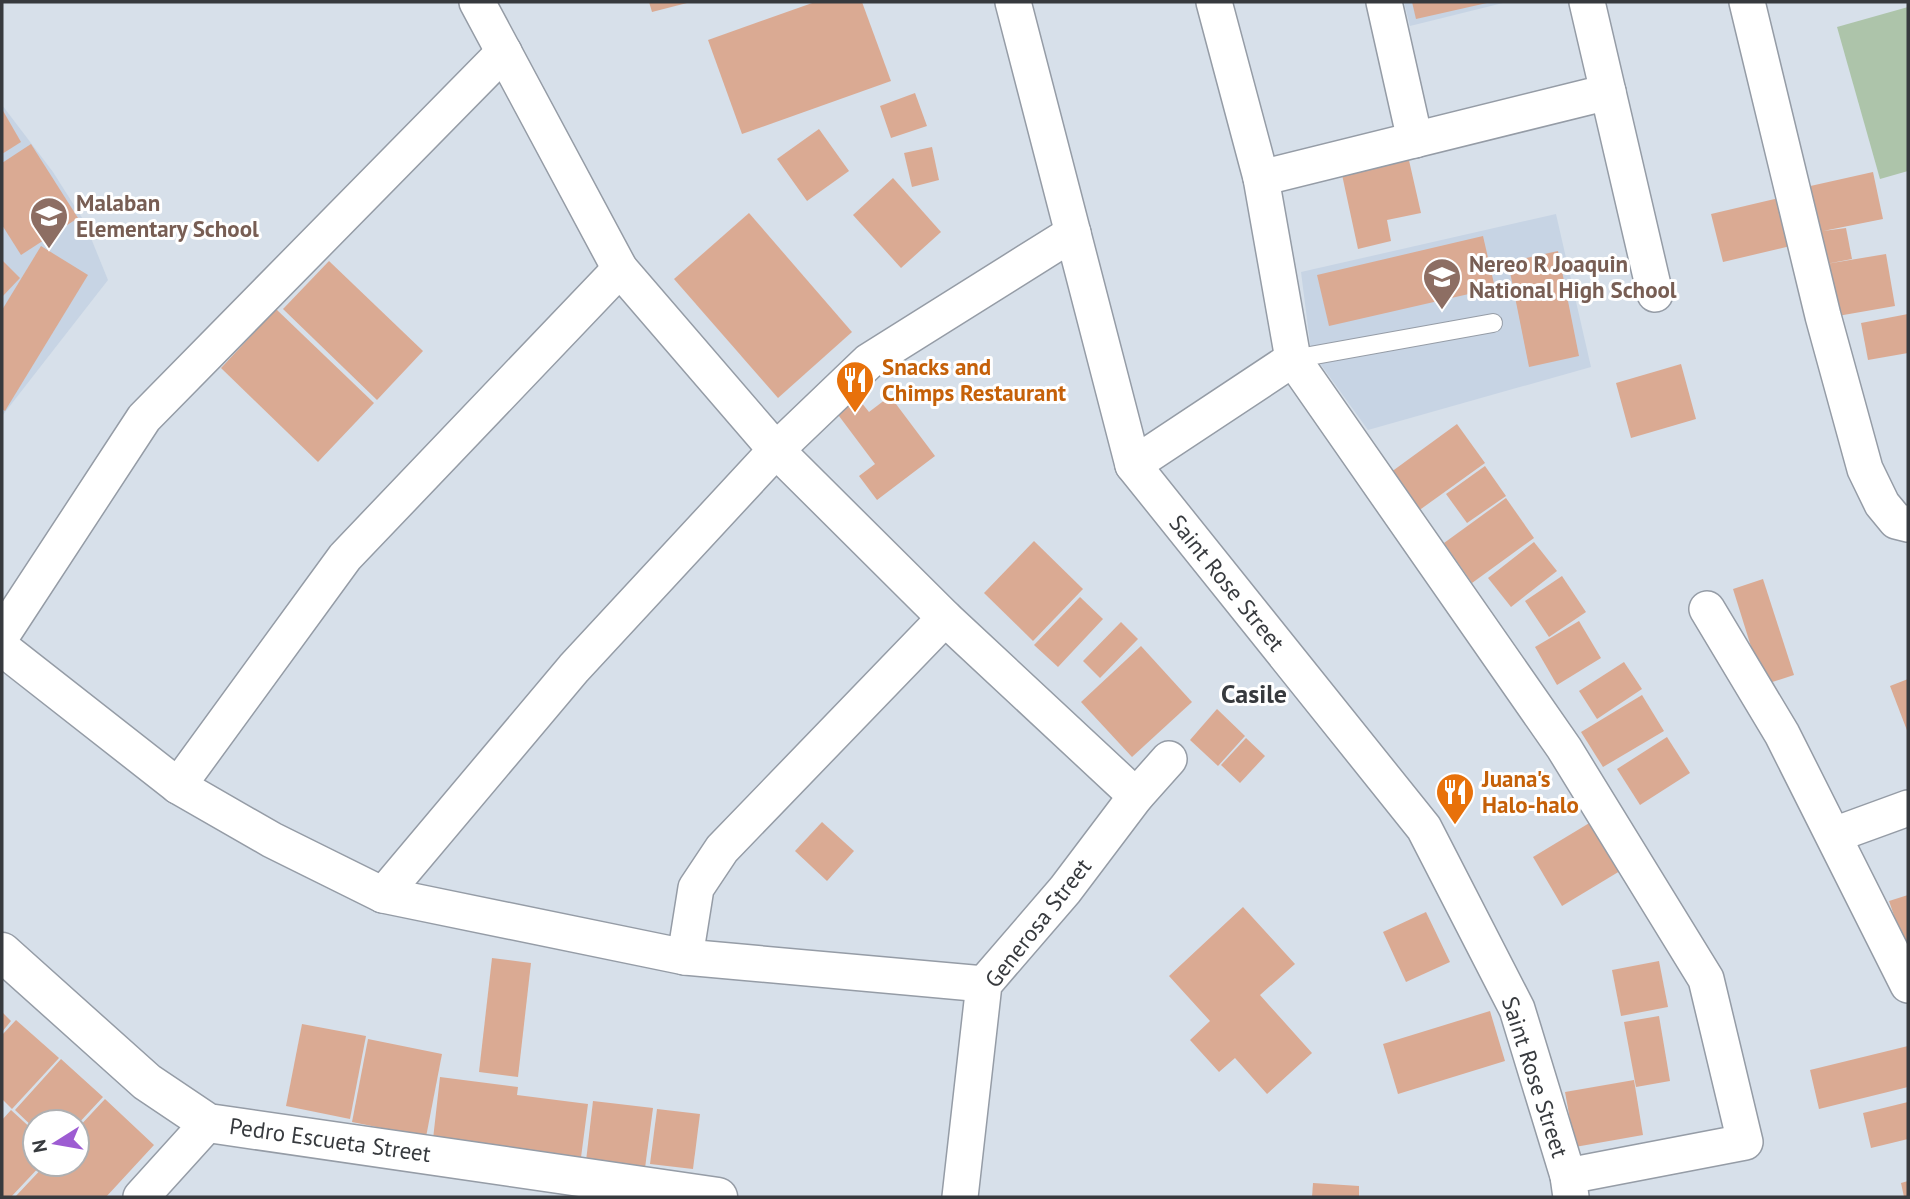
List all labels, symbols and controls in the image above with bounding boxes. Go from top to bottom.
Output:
place label: Malaban Elementary School [76,188,259,243]
school or university icon: Malaban Elementary School [28,195,70,250]
place label: Nereo R Joaquin National High School [1469,249,1677,304]
school or university icon: Nereo R Joaquin National High School [1421,256,1463,311]
place label: Snacks and Chimps Restaurant [882,352,1066,407]
restaurant icon: Snacks and Chimps Restaurant [834,359,876,414]
street label: Saint Rose Street [1163,508,1291,657]
district label: Casile [1221,677,1287,710]
place label: Juana's Halo-halo [1481,764,1579,819]
restaurant icon: Juana's Halo-halo [1434,771,1476,826]
street label: Generosa Street [978,852,1097,993]
street label: Saint Rose Street [1496,993,1575,1161]
north arrow [21,1108,91,1178]
street label: Pedro Escueta Street [228,1111,433,1168]
text: N [26,1138,52,1155]

